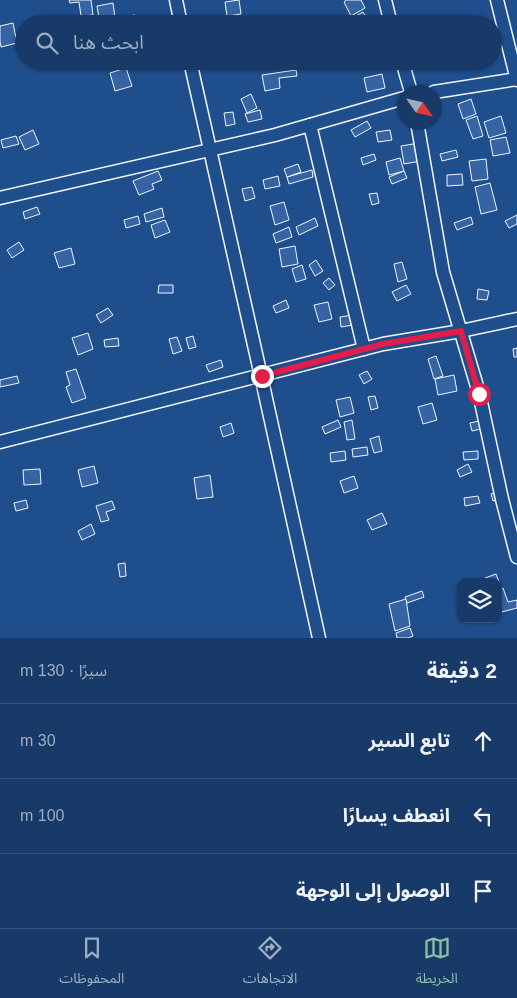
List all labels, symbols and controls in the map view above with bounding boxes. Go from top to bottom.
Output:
search box [15,15,502,70]
icon: search [33,29,61,57]
text: ابحث هنا [73,32,144,53]
north arrow [397,85,442,130]
route end [251,365,274,388]
route start [468,383,491,406]
map controls [457,578,502,623]
button: layers [457,578,502,623]
text: 2 دقيقة [427,659,497,682]
text: سيرًا · 130 m [20,662,107,679]
icon: ahead [469,727,497,755]
text: تابع السير [368,730,450,751]
text: 30 m [20,732,56,749]
icon: left [469,802,497,830]
text: انعطف يسارًا [343,805,450,826]
text: 100 m [20,807,64,824]
icon: arrive [469,877,497,905]
text: الوصول إلى الوجهة [296,880,450,901]
tab: المحفوظات [59,934,124,993]
tab: الاتجاهات [243,934,297,993]
tab: الخريطة [416,934,458,993]

